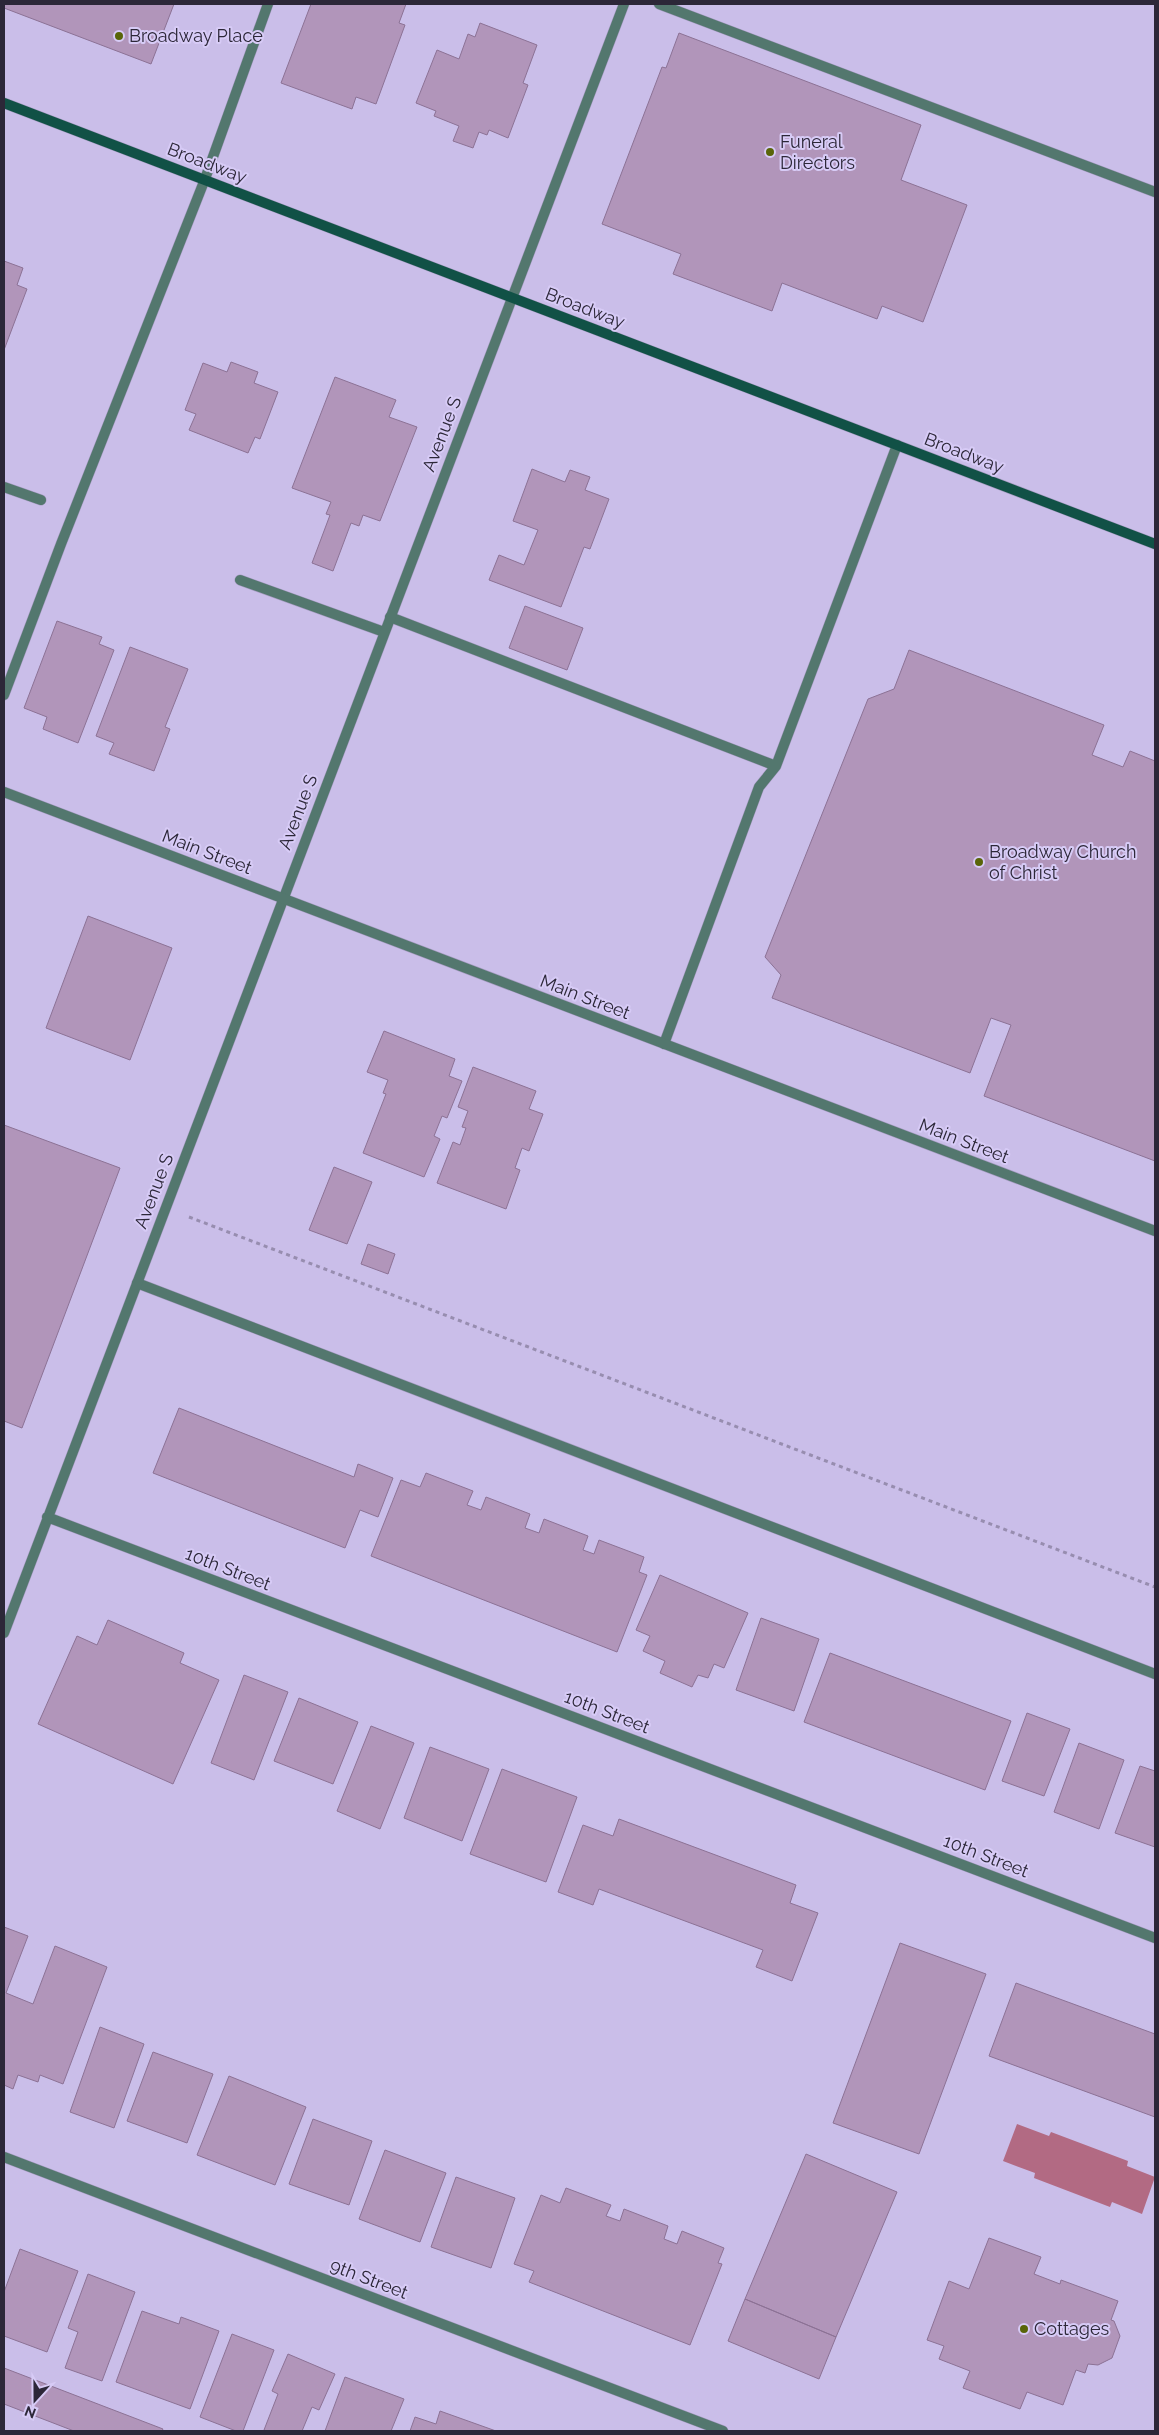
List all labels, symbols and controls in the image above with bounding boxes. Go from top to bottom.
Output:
place label: Broadway Place [129,25,263,46]
marker: Broadway Place [113,30,125,42]
place label: Funeral Directors [780,131,855,173]
street label: Broadway [164,138,250,187]
marker: Funeral Directors [764,146,776,158]
street label: Broadway [542,283,628,332]
street label: Avenue S [418,393,465,474]
street label: Broadway [921,428,1007,477]
street label: Avenue S [274,771,321,852]
street label: Main Street [159,825,255,878]
place label: Broadway Church of Christ [989,841,1136,883]
marker: Broadway Church of Christ [973,856,985,868]
street label: Main Street [537,970,633,1023]
street label: Main Street [916,1114,1012,1167]
street label: Avenue S [130,1150,177,1231]
street label: 10th Street [183,1543,274,1594]
street label: 10th Street [562,1686,653,1737]
street label: 10th Street [941,1830,1032,1881]
street label: 9th Street [327,2254,411,2303]
place label: Cottages [1034,2318,1109,2339]
marker: Cottages [1018,2323,1030,2335]
north arrow [10,2375,60,2425]
text: N [22,2403,38,2422]

